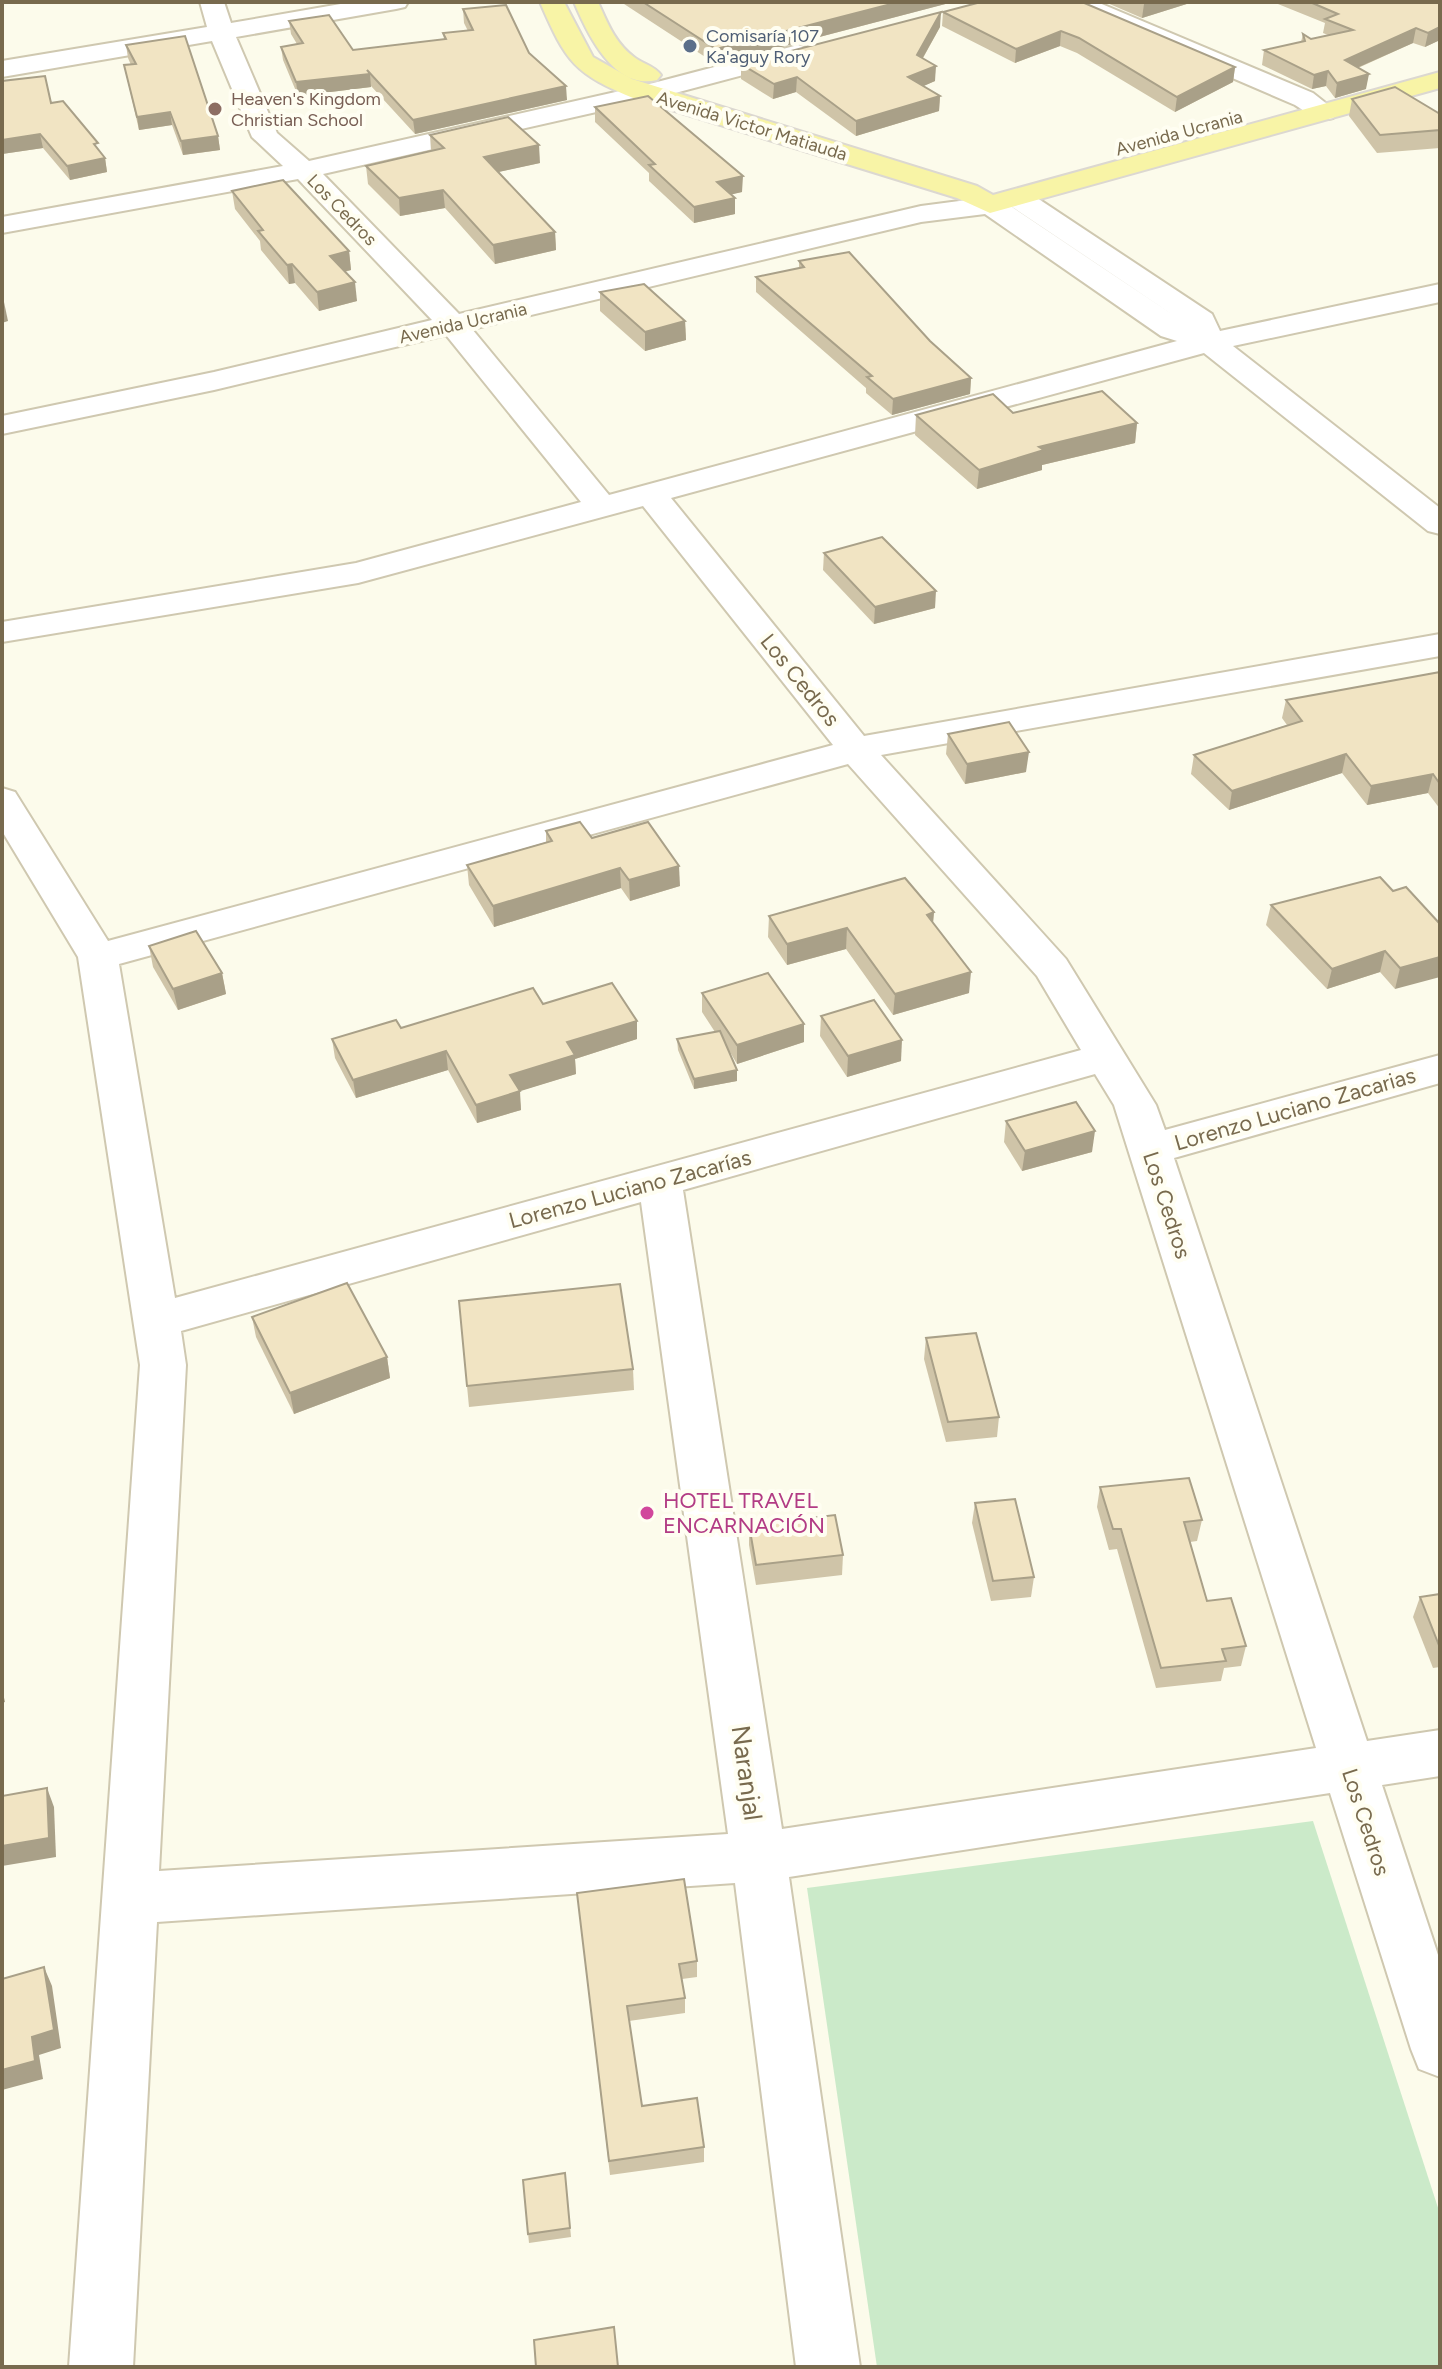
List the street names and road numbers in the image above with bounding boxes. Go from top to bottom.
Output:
street label: Avenida Victor Matiauda [654,87,850,165]
street label: Avenida Ucrania [1113,105,1245,161]
street label: Los Cedros [303,170,381,250]
street label: Avenida Ucrania [397,298,529,348]
street label: Los Cedros [755,628,845,732]
street label: Lorenzo Luciano Zacarias [1171,1062,1419,1156]
street label: Lorenzo Luciano Zacarías [506,1144,754,1234]
street label: Los Cedros [1137,1148,1197,1262]
street label: Naranjal [724,1723,770,1823]
street label: Los Cedros [1336,1765,1396,1879]

